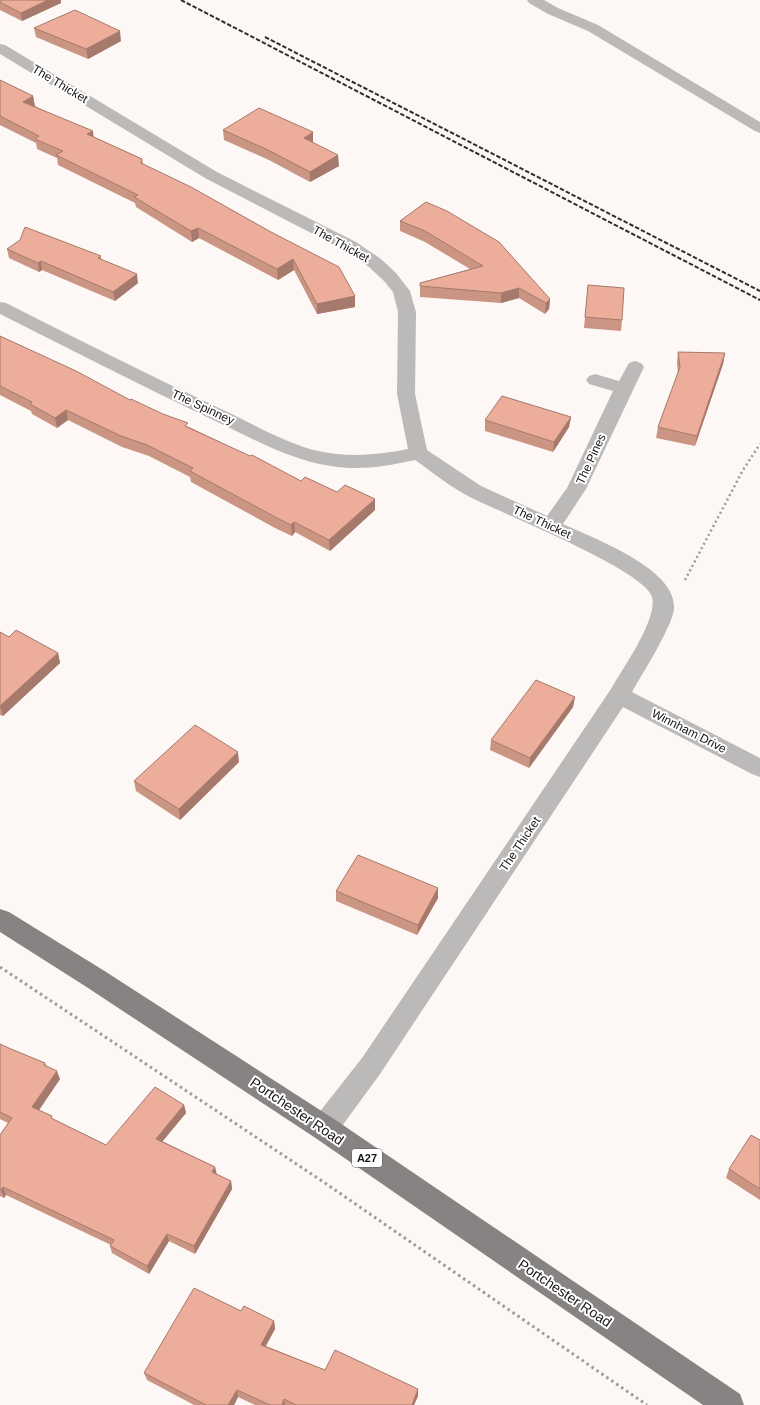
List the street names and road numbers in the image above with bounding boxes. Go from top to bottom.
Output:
street label: The Thicket [30,62,91,106]
street label: The Thicket [310,223,372,266]
street label: The Spinney [170,386,236,428]
street label: The Pines [573,432,609,486]
street label: The Thicket [511,502,574,542]
street label: Winnham Drive [649,706,729,756]
street label: The Thicket [497,814,544,874]
street label: Portchester Road [247,1074,347,1148]
road number: A27 [352,1149,382,1167]
street label: Portchester Road [515,1256,615,1330]

